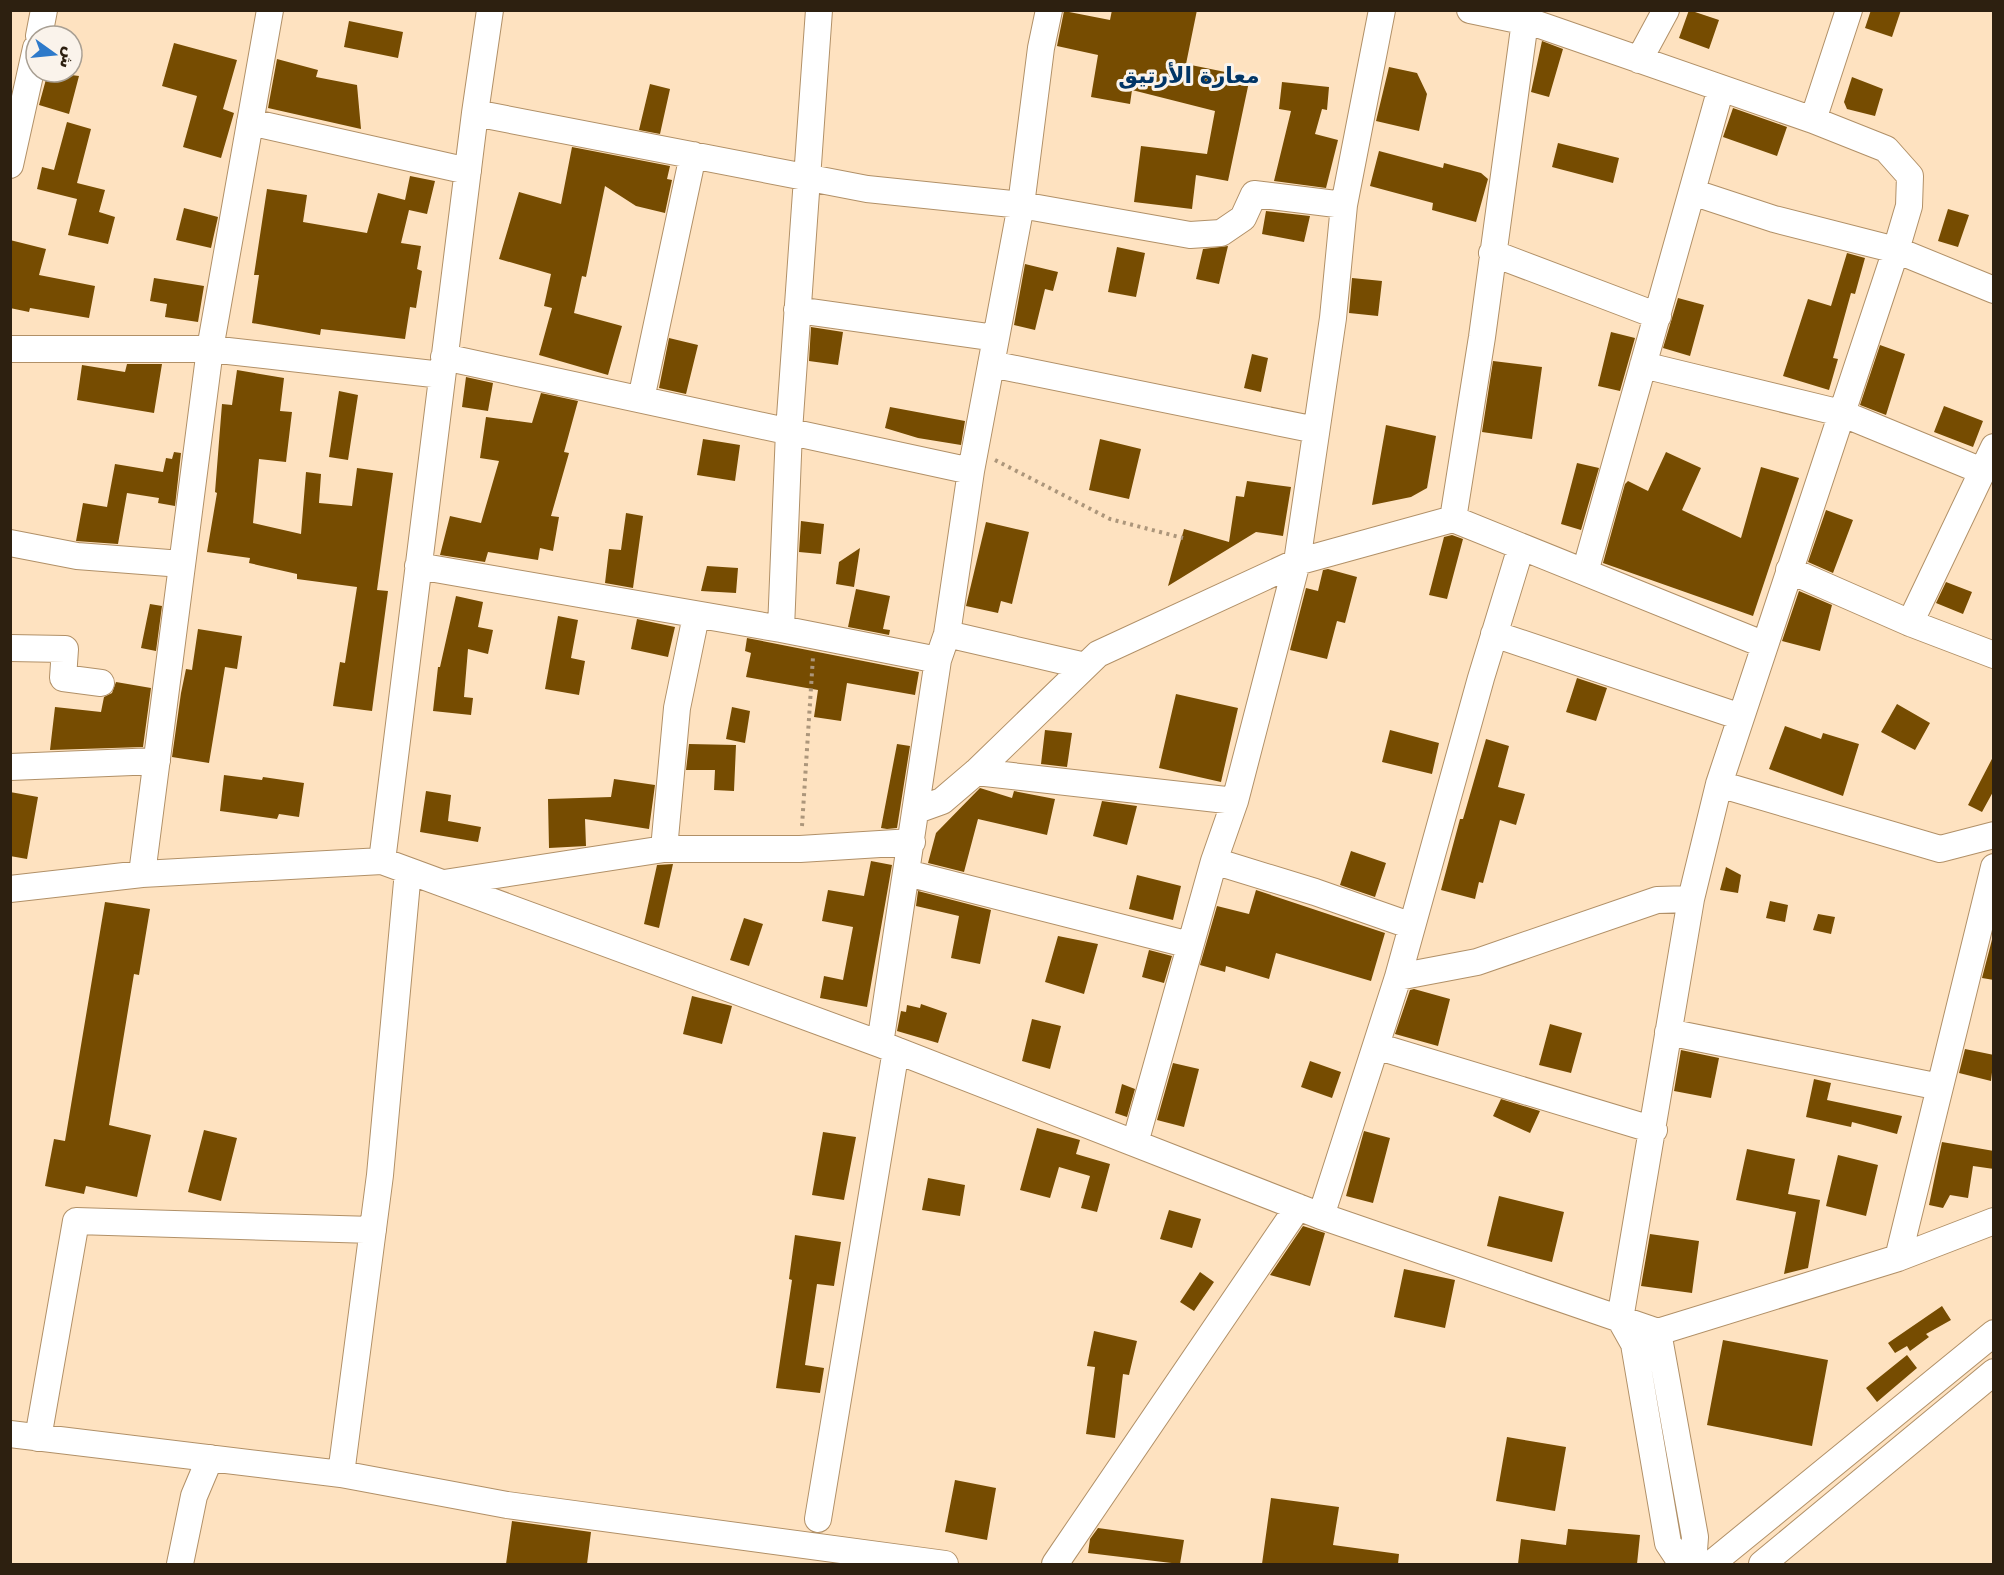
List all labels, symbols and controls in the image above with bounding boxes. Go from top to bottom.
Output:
north arrow [24,24,84,84]
text: ش [56,45,80,71]
district label: معارة الأرتيق [1118,61,1260,89]

